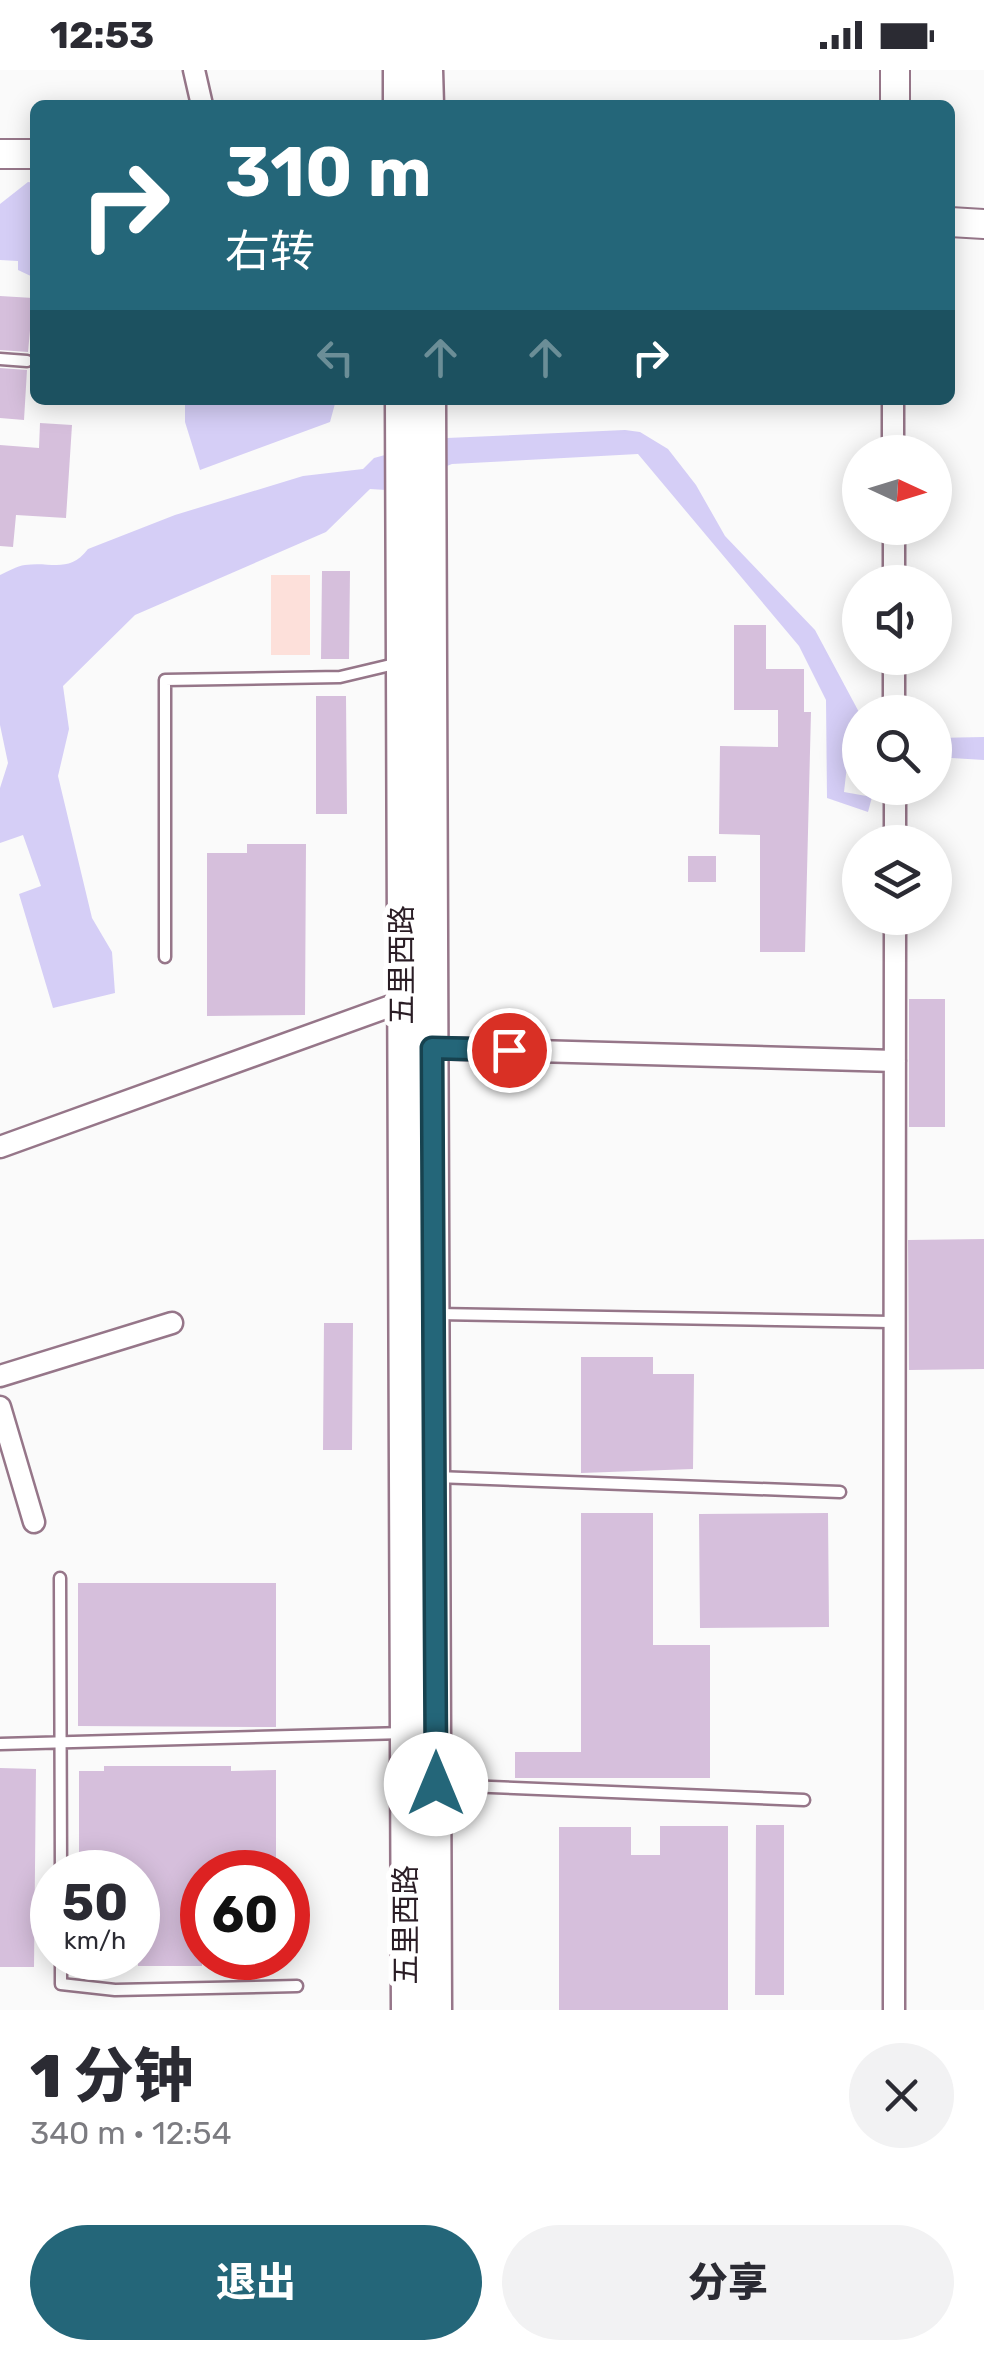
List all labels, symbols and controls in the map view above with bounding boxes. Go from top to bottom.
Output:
text: 12:53 [50,12,154,58]
text: 310 m [225,131,432,214]
icon: right [60,140,190,270]
text: 右转 [225,225,315,278]
icon: left [308,330,363,385]
icon: ahead [413,330,468,385]
icon: ahead [518,330,573,385]
icon: right [623,330,678,385]
north arrow [842,435,952,545]
map controls [842,435,952,935]
button: sound [842,565,952,675]
button: search [842,695,952,805]
button: layers [842,825,952,935]
street label: 五里西路 [384,905,420,1025]
pin [467,1008,552,1093]
icon: arrive [482,1023,537,1078]
position arrow [384,1732,488,1836]
speed limit sign: 60 [180,1850,310,1980]
street label: 五里西路 [388,1865,424,1985]
text: 50 [62,1873,128,1933]
text: km/h [64,1926,126,1955]
text: 1 分钟 [30,2041,194,2112]
button: close [849,2043,954,2148]
text: 340 m · 12:54 [30,2114,232,2152]
button: 退出 [30,2225,482,2340]
button: 分享 [502,2225,954,2340]

